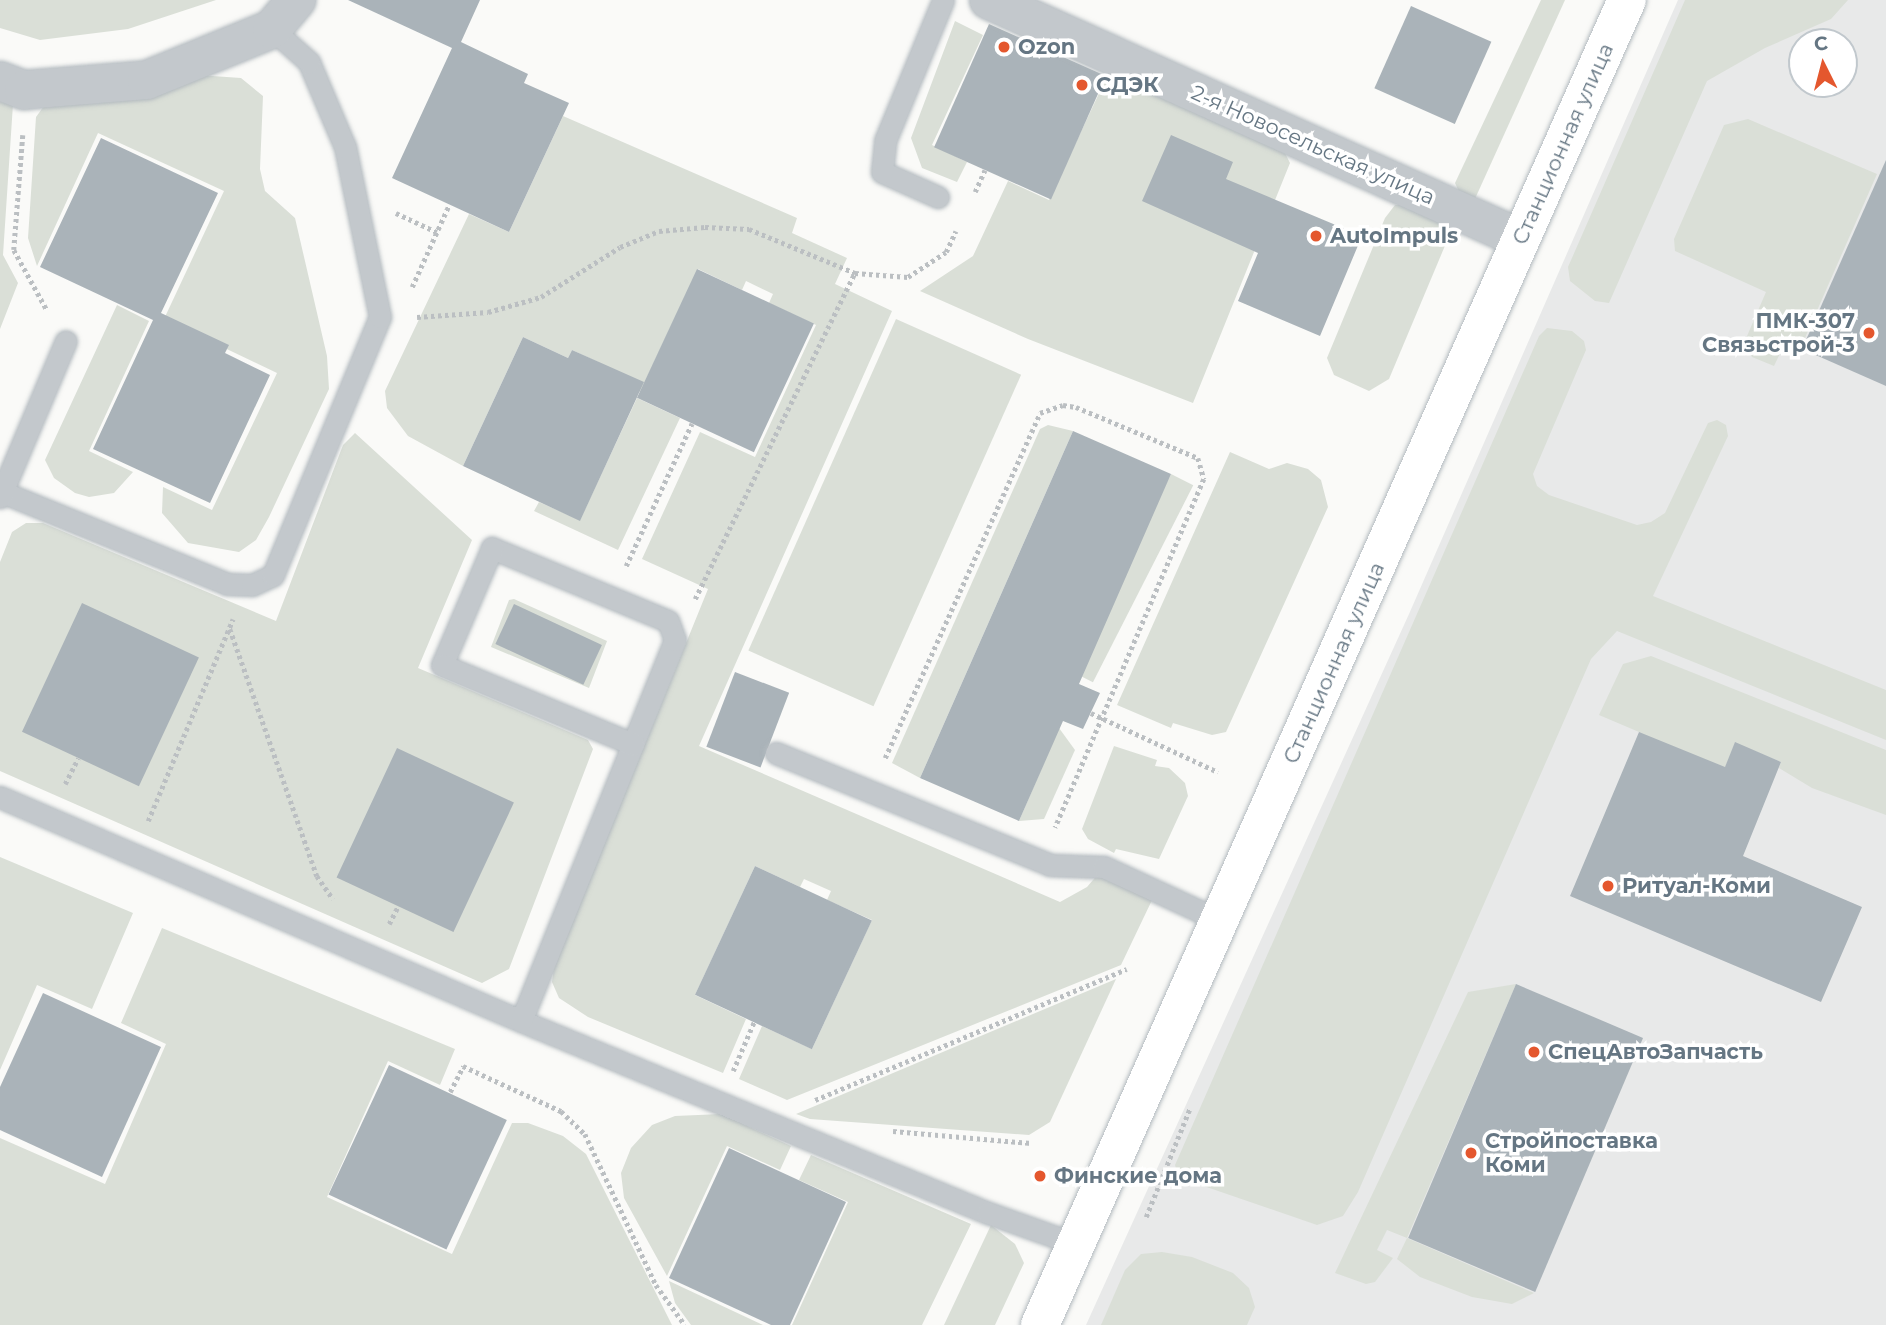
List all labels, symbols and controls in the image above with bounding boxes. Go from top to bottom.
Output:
north arrow [1788,28,1858,98]
text: С [1813,31,1829,56]
place label: Ozon [1018,34,1075,60]
marker: Ozon [996,39,1012,55]
street label: Станционная улица [1507,39,1619,249]
place label: СДЭК [1096,72,1159,98]
marker: СДЭК [1074,77,1090,93]
street label: 2-я Новосельская улица [1187,80,1439,210]
place label: AutoImpuls [1330,223,1458,249]
marker: AutoImpuls [1308,228,1324,244]
place label: ПМК-307 Связьстрой-3 [1702,308,1855,358]
marker: ПМК-307 Связьстрой-3 [1861,325,1877,341]
street label: Станционная улица [1278,558,1390,768]
place label: Ритуал-Коми [1622,873,1771,899]
marker: Ритуал-Коми [1600,878,1616,894]
place label: СпецАвтоЗапчасть [1548,1039,1763,1065]
marker: СпецАвтоЗапчасть [1526,1044,1542,1060]
place label: Стройпоставка Коми [1485,1128,1658,1178]
marker: Стройпоставка Коми [1463,1145,1479,1161]
place label: Финские дома [1054,1163,1222,1189]
marker: Финские дома [1032,1168,1048,1184]

